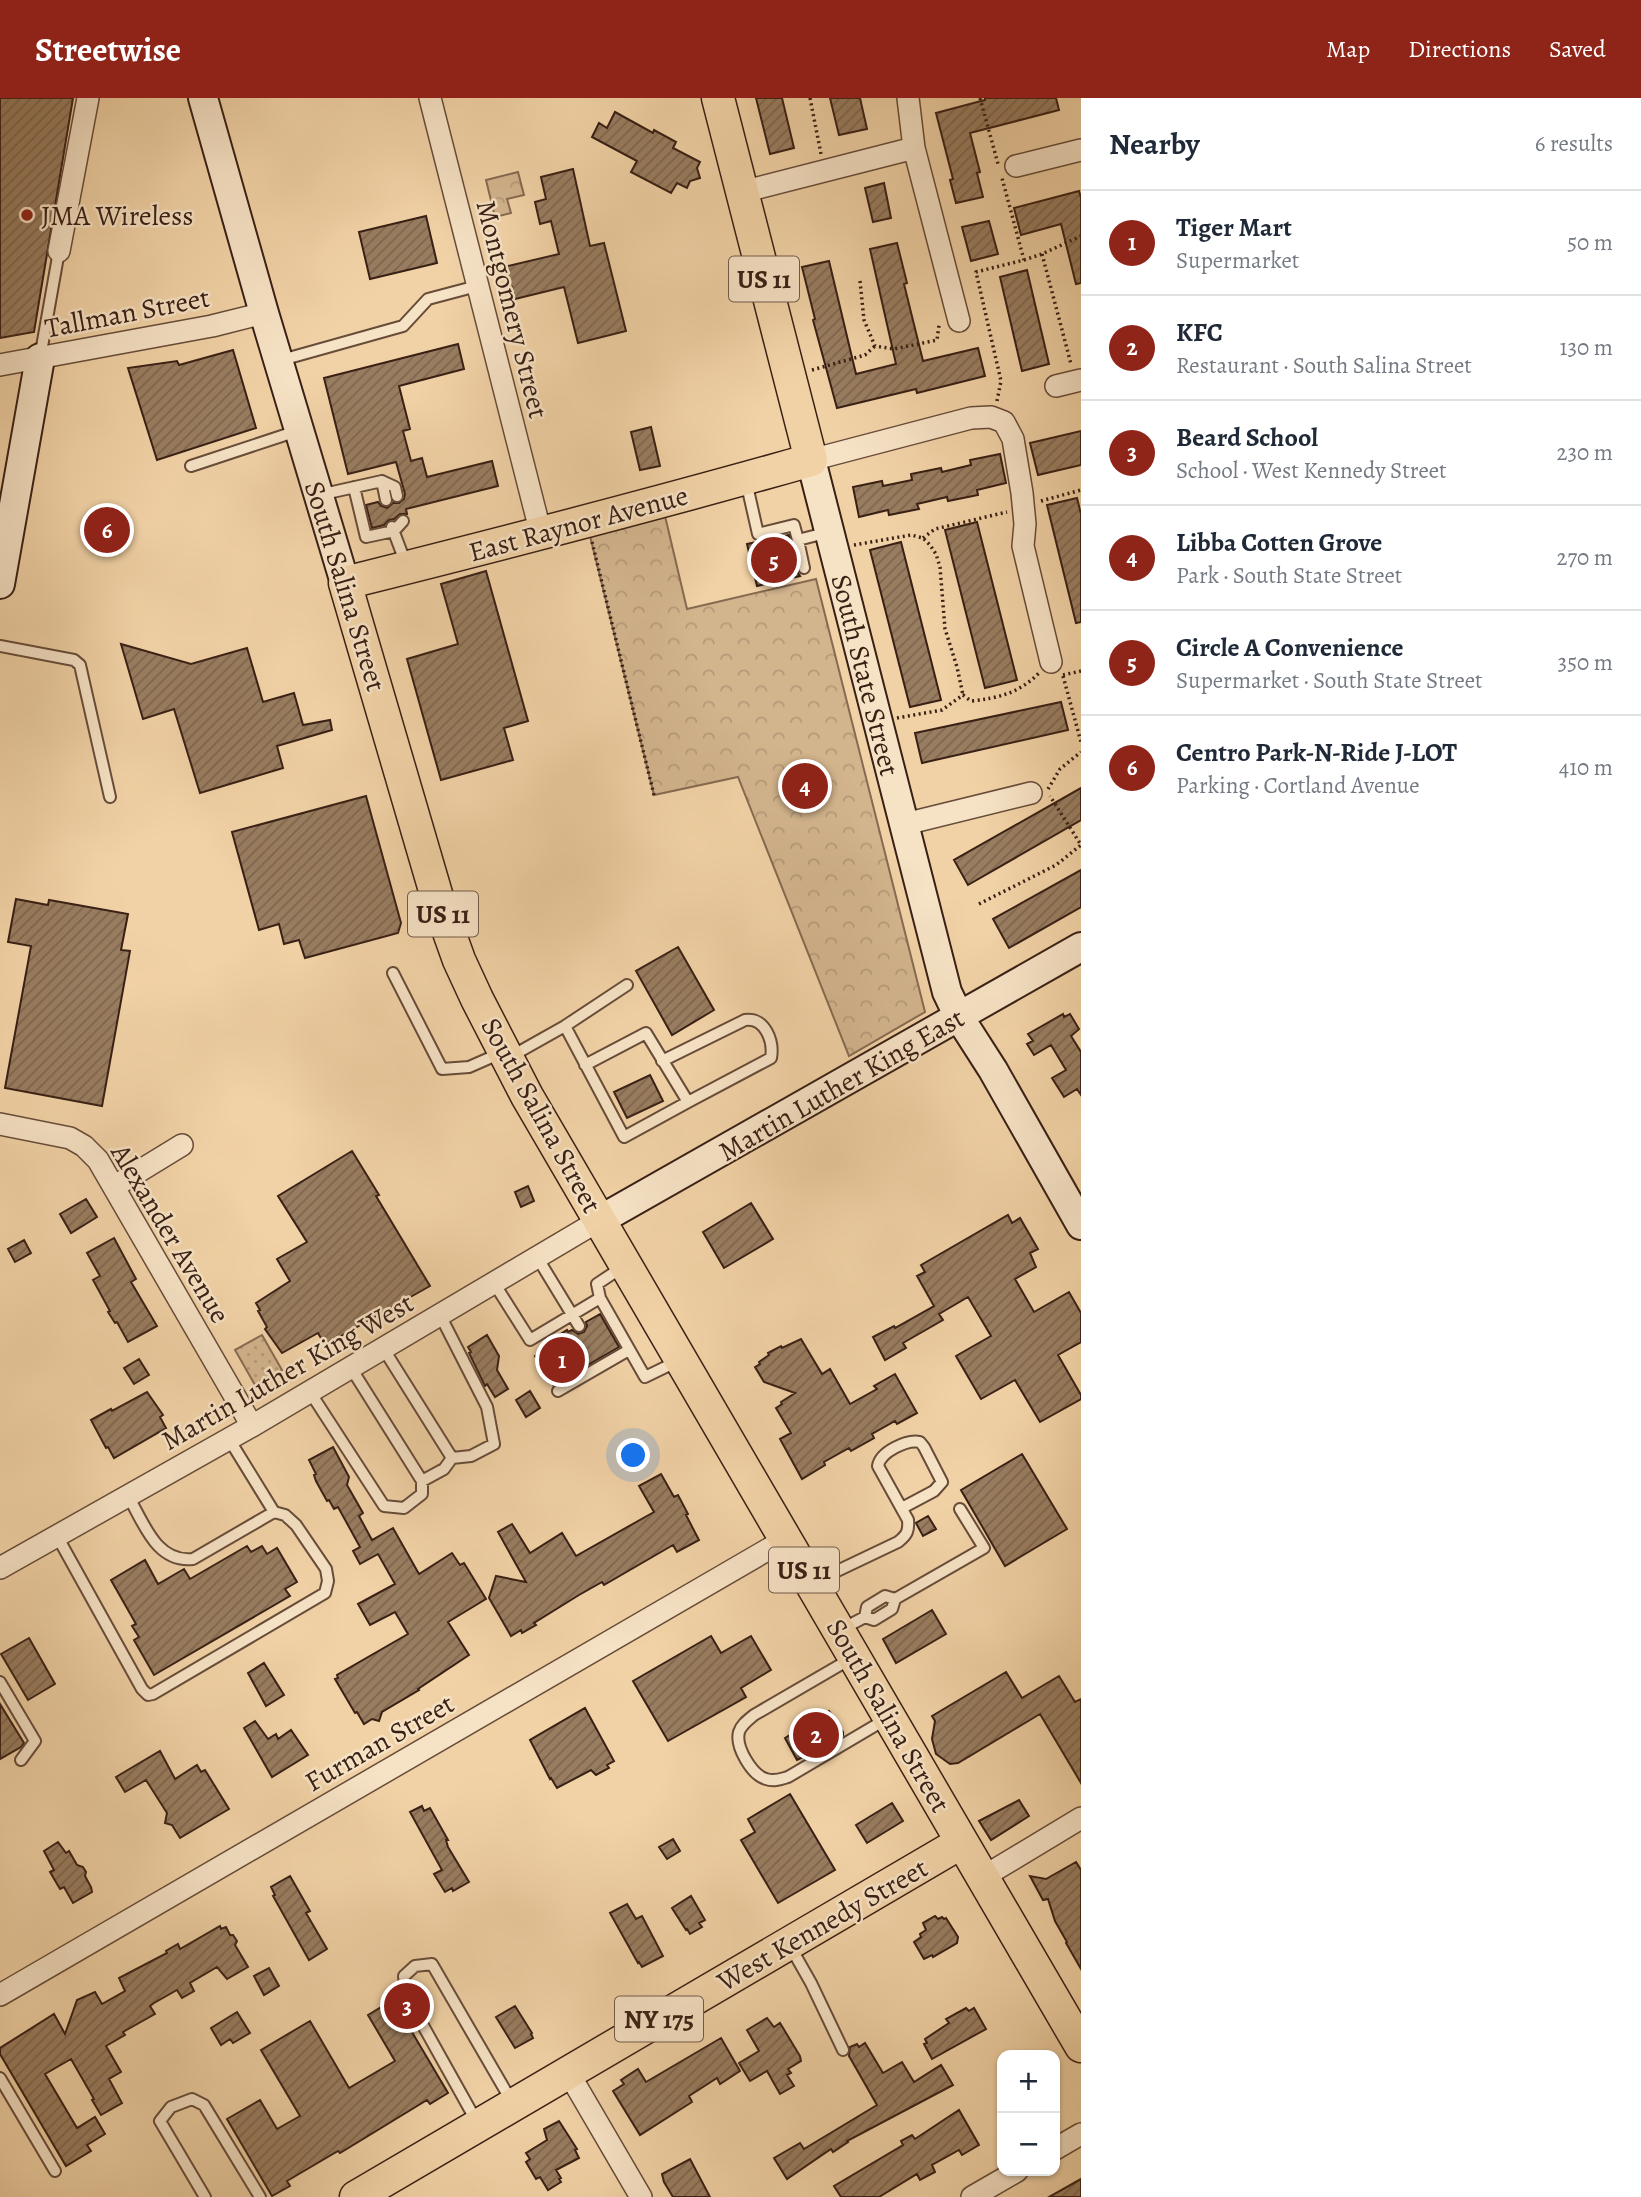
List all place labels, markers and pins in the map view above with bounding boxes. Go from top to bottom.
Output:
place label: JMA Wireless [41,197,194,235]
marker: JMA Wireless [19,207,35,223]
pin: 6 [84,504,130,556]
pin: 5 [751,534,797,586]
pin: 4 [782,760,828,812]
pin: 1 [539,1334,585,1386]
pin: 2 [793,1709,839,1761]
pin: 3 [384,1980,430,2032]

